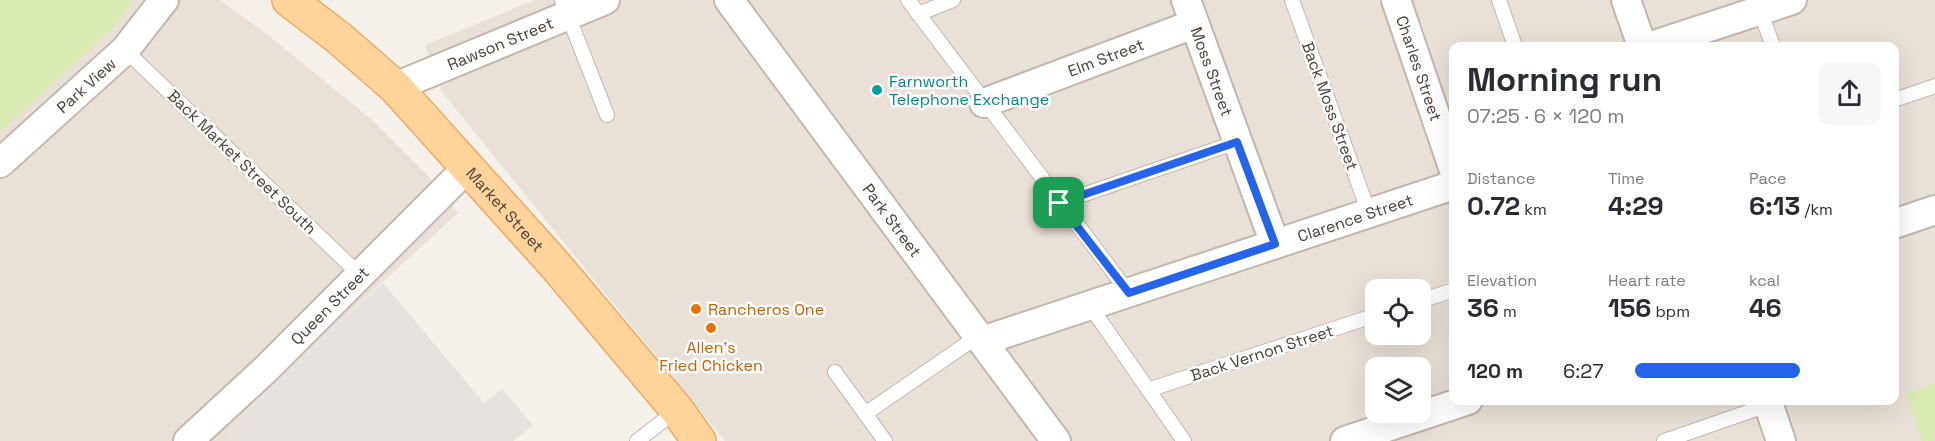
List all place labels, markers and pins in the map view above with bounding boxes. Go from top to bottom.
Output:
place label: Farnworth Telephone Exchange [889,71,1049,110]
marker: Farnworth Telephone Exchange [870,83,884,97]
pin [1033,177,1084,228]
place label: Rancheros One [708,299,824,320]
marker: Rancheros One [689,302,703,316]
marker: Allen's Fried Chicken [704,321,718,335]
place label: Allen's Fried Chicken [659,337,763,376]

